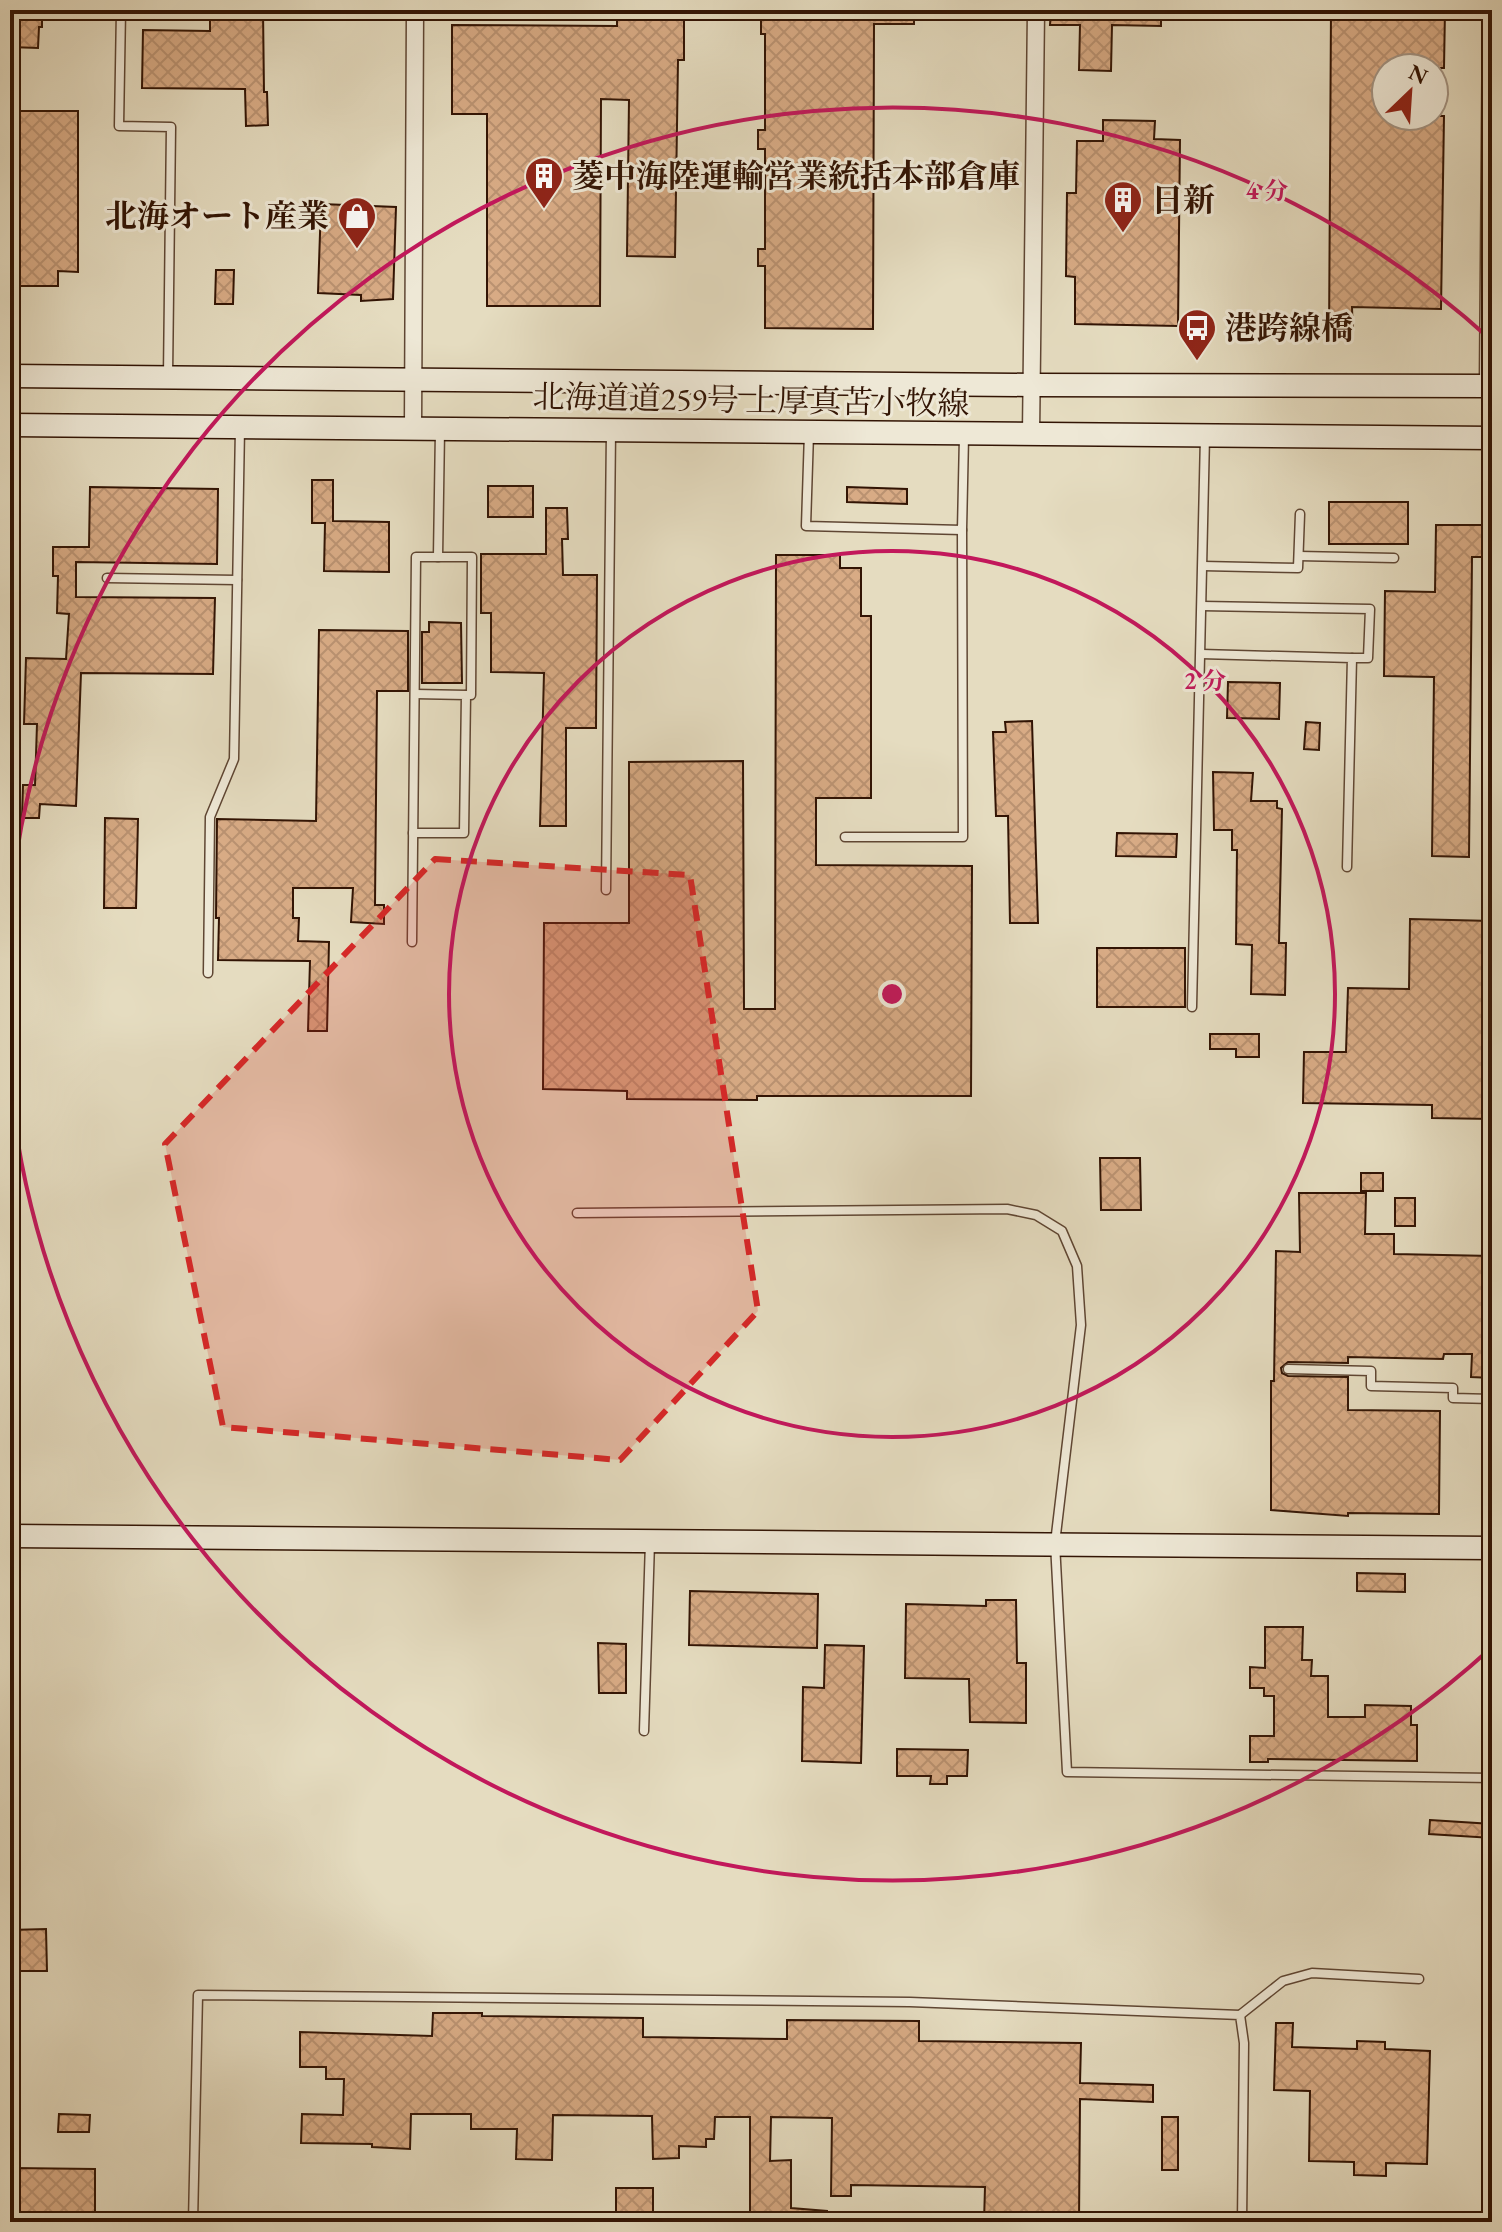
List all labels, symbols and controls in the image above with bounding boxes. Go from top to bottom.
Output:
north arrow [1370,52,1450,132]
text: N [1404,57,1433,91]
building icon: 菱中海陸運輸営業統括本部倉庫 [523,155,565,210]
place label: 菱中海陸運輸営業統括本部倉庫 [572,155,1020,197]
text: 4 分 [1246,175,1288,206]
building icon: 日新 [1102,179,1144,234]
place label: 日新 [1151,179,1215,221]
place label: 北海オート産業 [105,195,329,237]
shop icon: 北海オート産業 [336,195,378,250]
bus stop icon: 港跨線橋 [1176,307,1218,362]
place label: 港跨線橋 [1225,307,1353,349]
street label: 北海道道259号 上厚真苫小牧線 [532,375,970,425]
text: 2 分 [1184,665,1226,696]
centre of rings [878,980,906,1008]

